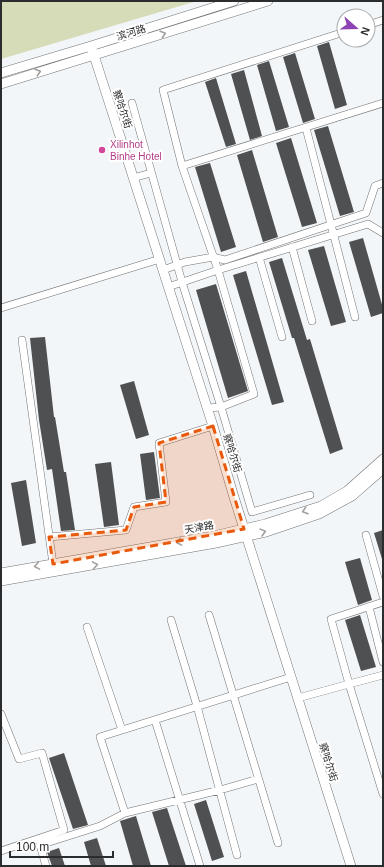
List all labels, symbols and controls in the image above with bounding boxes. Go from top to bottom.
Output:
north arrow [336,8,376,48]
street label: 滨河路 [115,23,147,42]
text: N [358,26,372,37]
one-way arrow [159,30,166,39]
one-way arrow [34,68,41,77]
street label: 察哈尔街 [111,88,134,130]
place label: Xilinhot Binhe Hotel [110,139,162,162]
marker: Xilinhot Binhe Hotel [97,145,107,155]
street label: 察哈尔街 [221,432,244,474]
one-way arrow [301,506,308,515]
street label: 天津路 [183,519,215,536]
one-way arrow [260,529,267,537]
one-way arrow [176,537,182,546]
one-way arrow [91,561,98,570]
one-way arrow [34,562,40,570]
street label: 察哈尔街 [317,741,340,783]
scale bar [10,833,113,859]
text: 100 m [16,840,49,854]

